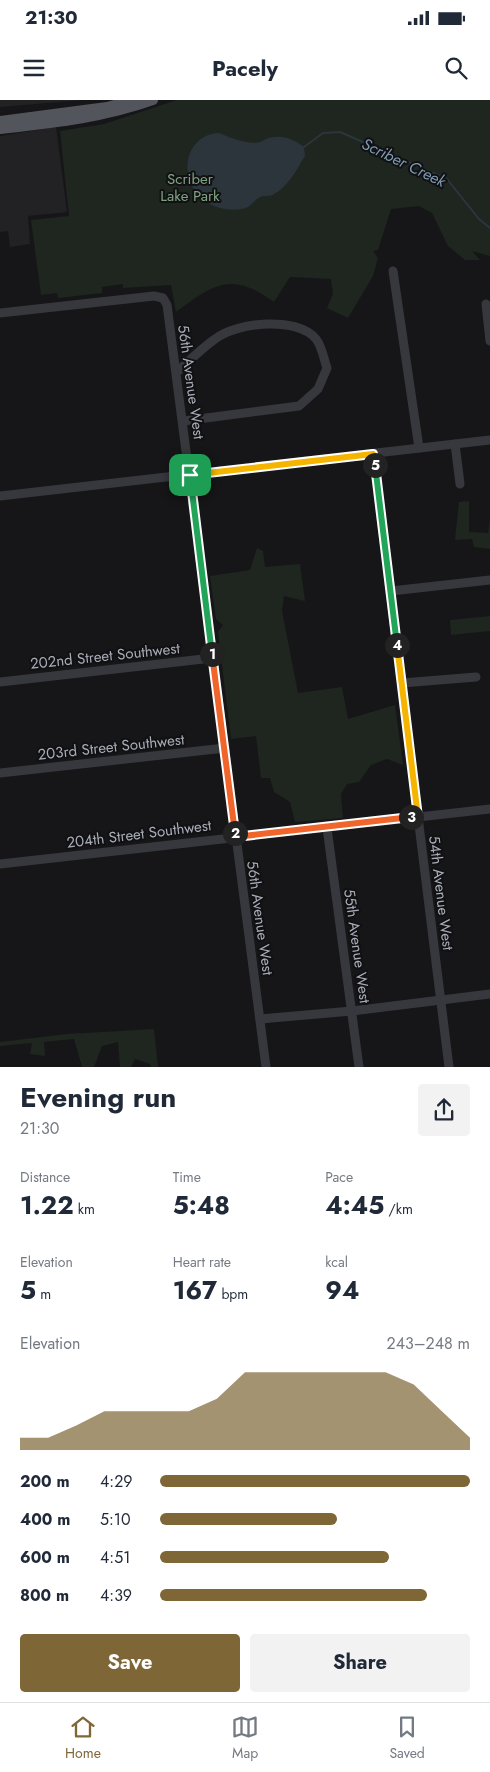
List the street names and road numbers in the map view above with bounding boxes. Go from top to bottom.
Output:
street label: 56th Avenue West [172,323,210,441]
street label: 202nd Street Southwest [29,637,181,675]
street label: 203rd Street Southwest [37,728,186,766]
street label: 204th Street Southwest [65,814,213,854]
street label: 54th Avenue West [423,834,459,952]
street label: 56th Avenue West [241,859,279,977]
street label: 55th Avenue West [338,887,376,1005]

